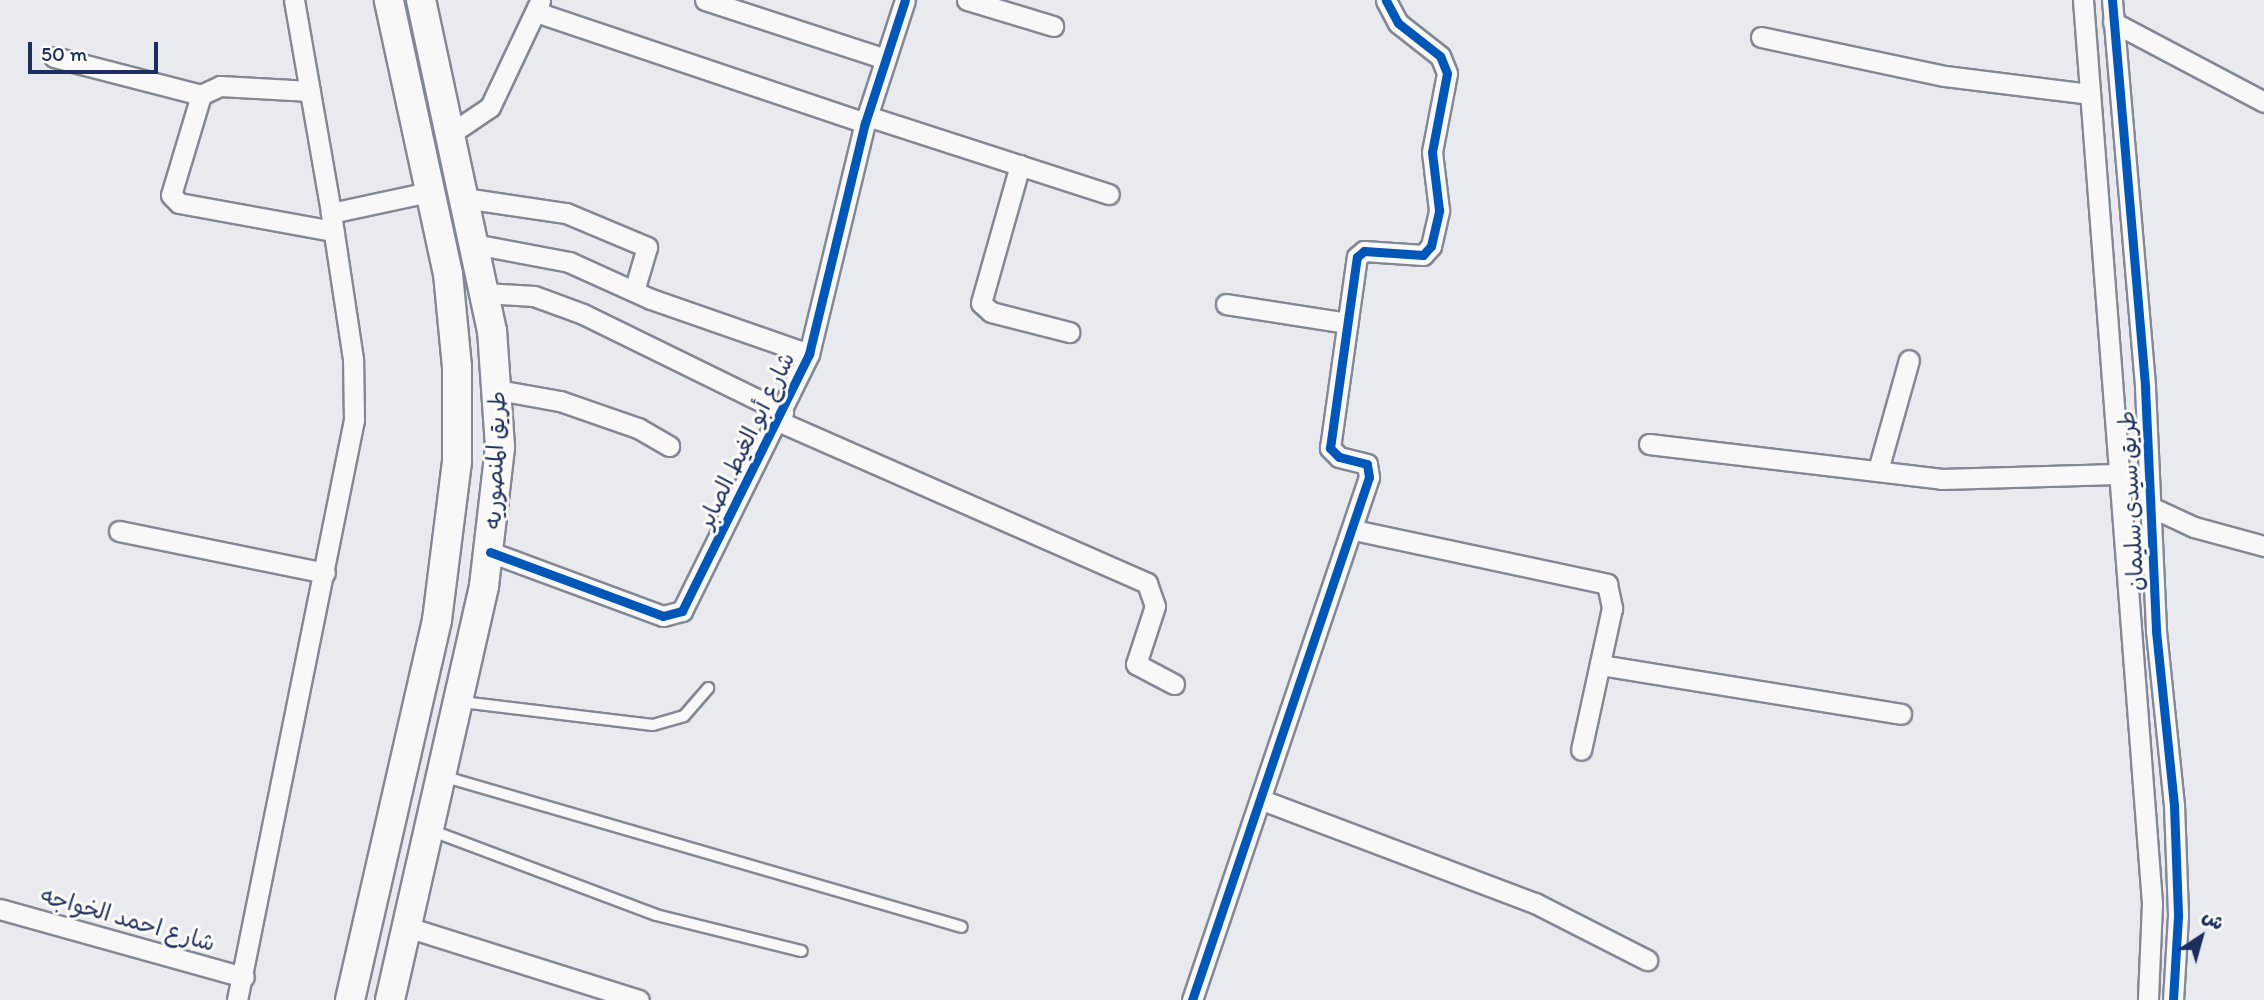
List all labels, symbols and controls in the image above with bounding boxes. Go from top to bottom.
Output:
scale bar [32,28,161,72]
text: 50 m [41,41,87,66]
street label: شارع أبو الغيط الصابر [691,348,801,532]
street label: طريق المنصوريه [479,390,511,530]
street label: طريق سيدى سليمان [2112,410,2150,592]
street label: شارع احمد الخواجه [38,881,218,957]
north arrow [2166,902,2236,972]
text: ش [2198,904,2229,935]

